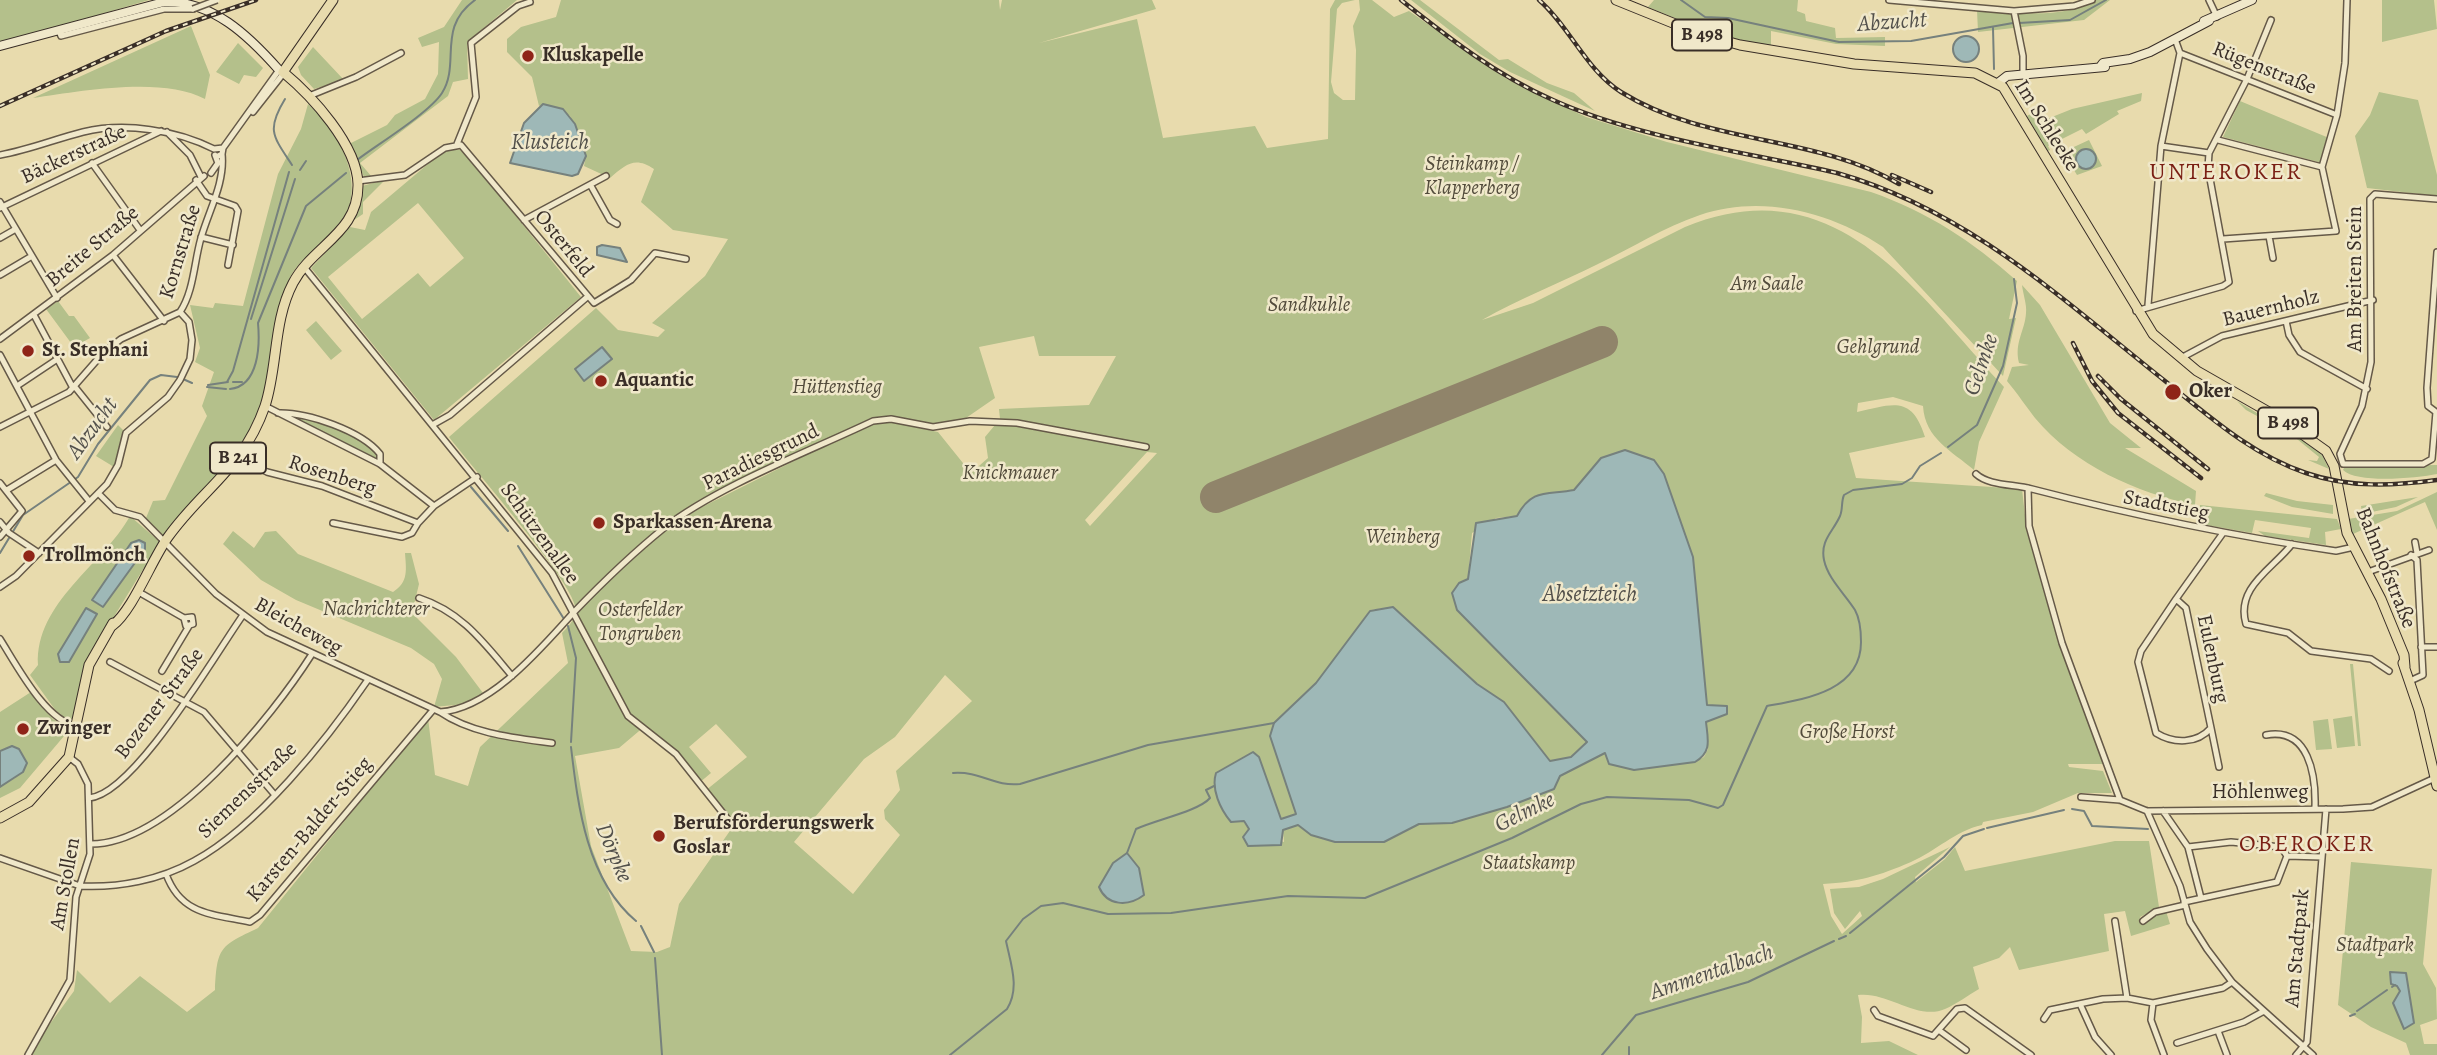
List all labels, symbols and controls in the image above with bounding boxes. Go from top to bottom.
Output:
water label: Abzucht [1857,7,1927,39]
road number: B 498 [1672,20,1732,50]
street label: Rügenstraße [2208,37,2320,101]
place label: Kluskapelle [542,43,644,69]
marker: Kluskapelle [520,48,536,64]
street label: Im Schleeke [2008,76,2084,176]
street label: Bäckerstraße [17,120,131,190]
water label: Klusteich [511,129,589,157]
park label: Steinkamp / Klapperberg [1424,152,1520,202]
district label: UNTEROKER [2150,159,2302,187]
street label: Breite Straße [41,201,145,293]
street label: Kornstraße [155,202,207,302]
street label: Osterfeld [528,205,598,283]
street label: Am Breiten Stein [2343,206,2369,352]
park label: Am Saale [1731,272,1803,298]
street label: Bauernholz [2220,285,2322,333]
park label: Sandkuhle [1268,293,1350,319]
water label: Gelmke [1959,331,2005,399]
park label: Gehlgrund [1836,335,1920,361]
place label: St. Stephani [42,338,148,364]
marker: St. Stephani [20,343,36,359]
place label: Aquantic [615,368,694,394]
marker: Aquantic [593,373,609,389]
park label: Hüttenstieg [792,375,882,401]
place label: Oker [2189,379,2232,405]
marker: Oker [2163,382,2183,402]
water label: Abzucht [62,393,124,465]
road number: B 498 [2258,408,2318,438]
street label: Paradiesgrund [699,419,823,497]
road number: B 241 [210,442,266,474]
street label: Rosenberg [285,450,379,502]
park label: Knickmauer [962,461,1058,487]
street label: Schützenallee [494,479,584,589]
street label: Stadtstieg [2121,485,2211,527]
street label: Bahnhofstraße [2349,504,2421,632]
place label: Sparkassen-Arena [613,510,773,536]
marker: Sparkassen-Arena [591,515,607,531]
park label: Weinberg [1366,525,1440,551]
place label: Trollmönch [43,543,145,569]
marker: Trollmönch [21,548,37,564]
water label: Absetzteich [1543,581,1637,609]
street label: Bleicheweg [250,593,346,661]
park label: Nachrichterer [323,597,429,623]
park label: Osterfelder Tongruben [598,598,682,648]
street label: Eulenburg [2190,612,2234,706]
street label: Bozener Straße [110,644,210,764]
place label: Zwinger [37,716,111,742]
park label: Große Horst [1800,720,1894,746]
marker: Zwinger [15,721,31,737]
street label: Siemensstraße [193,738,303,844]
street label: Karsten-Balder-Stieg [242,752,378,908]
street label: Höhlenweg [2212,780,2308,806]
water label: Gelmke [1491,787,1559,839]
place label: Berufsförderungswerk Goslar [673,811,874,861]
water label: Dörpke [588,819,638,887]
marker: Berufsförderungswerk Goslar [651,828,667,844]
district label: OBEROKER [2240,831,2374,859]
street label: Am Stollen [46,836,86,932]
park label: Staatskamp [1483,851,1575,877]
street label: Am Stadtpark [2280,888,2316,1008]
park label: Stadtpark [2336,933,2414,959]
water label: Ammentalbach [1647,939,1777,1007]

